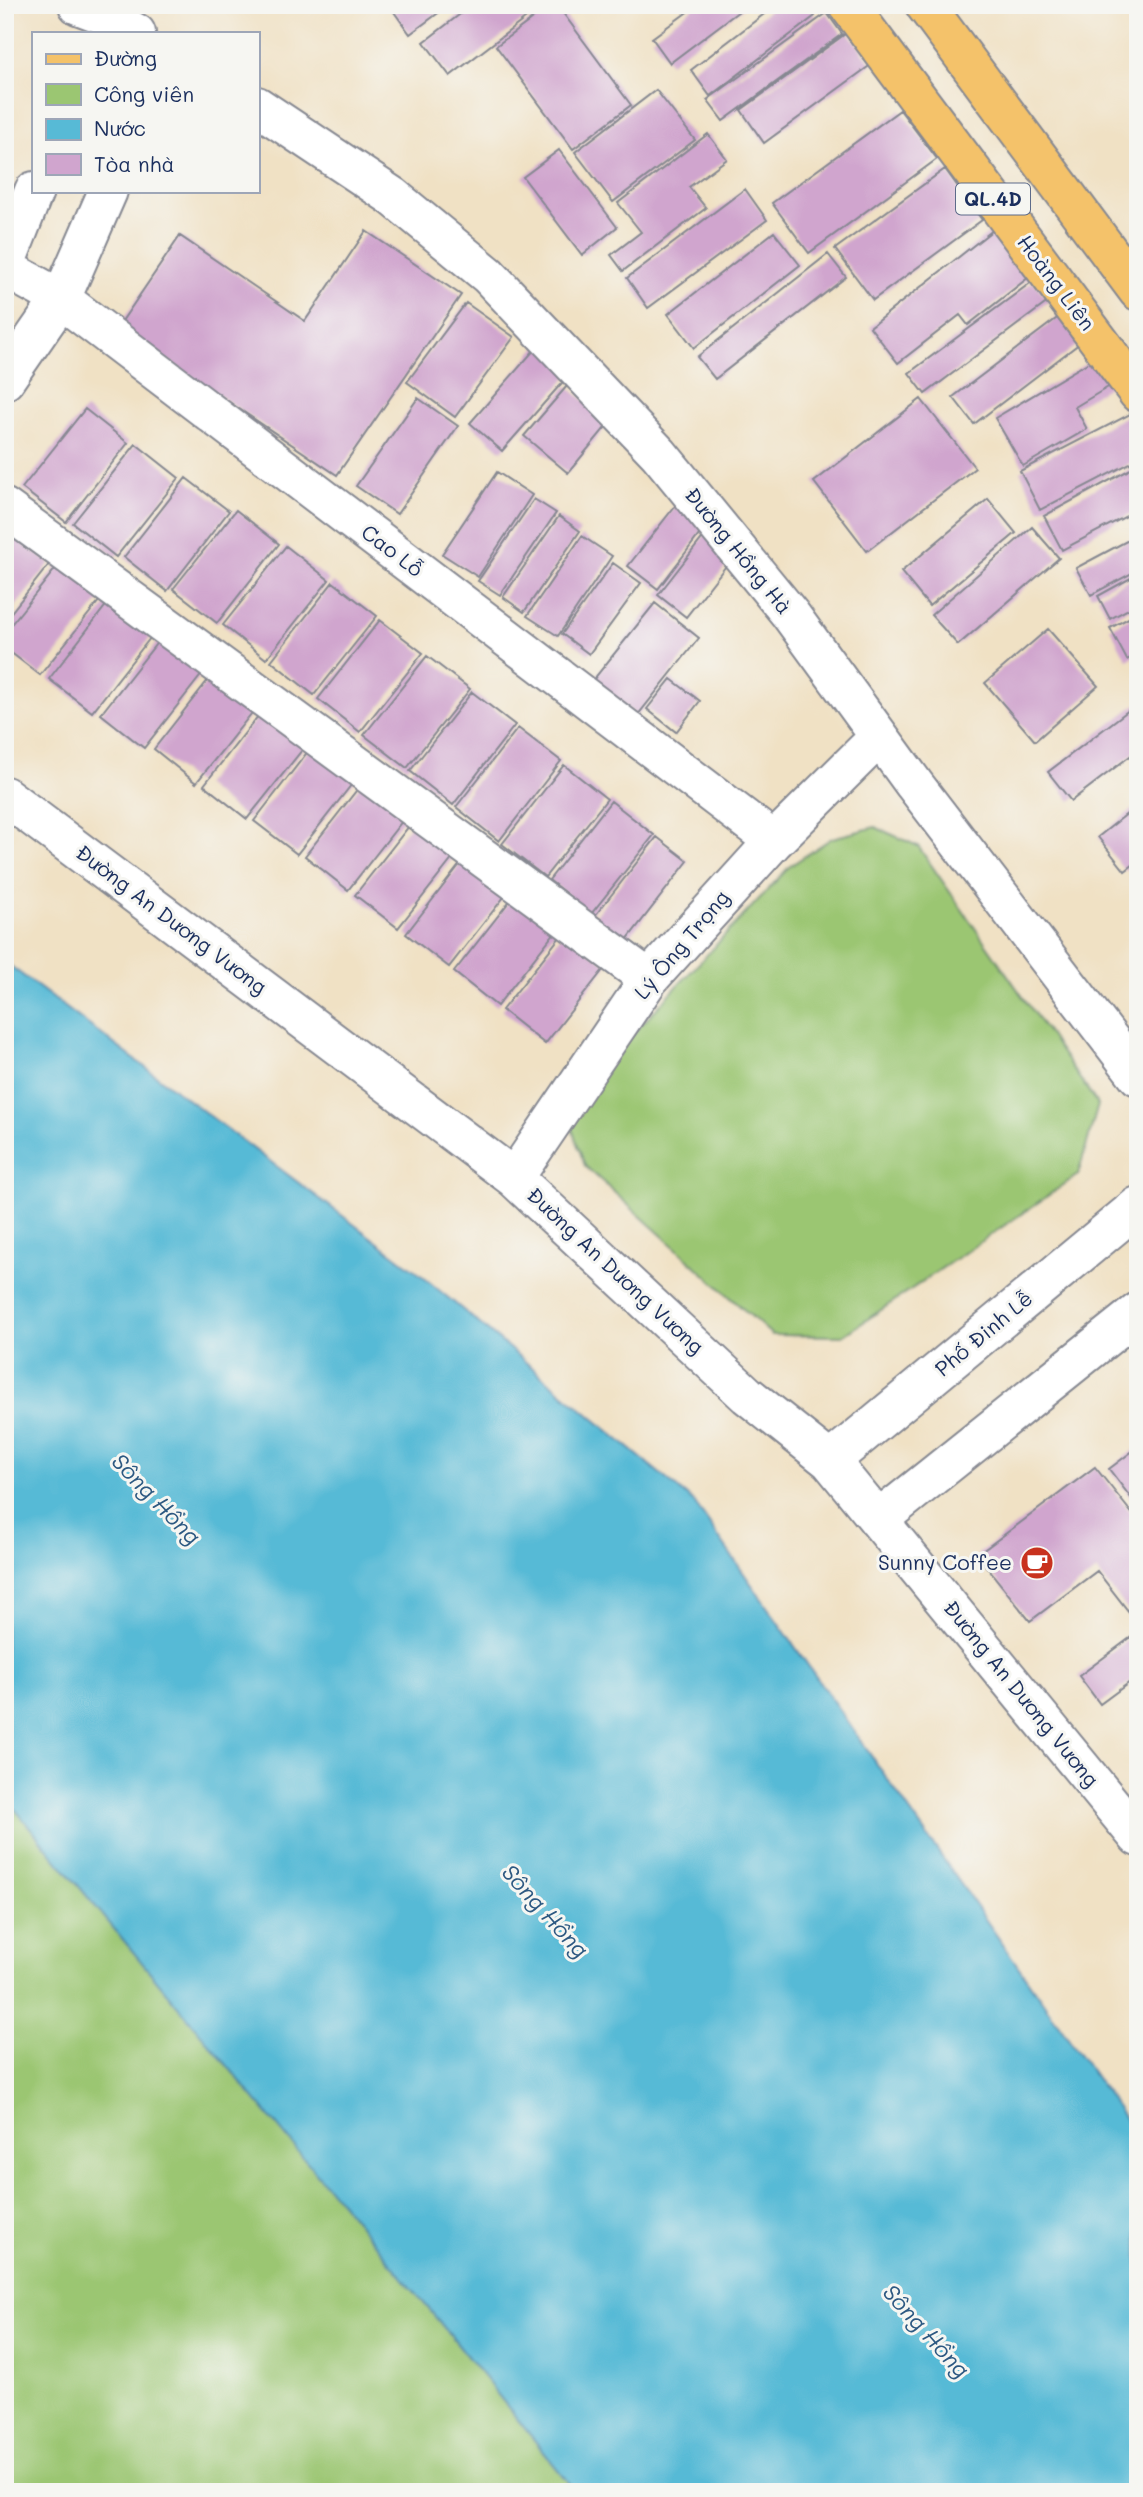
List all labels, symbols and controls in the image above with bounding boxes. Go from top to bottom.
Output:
legend [32,32,259,192]
text: Đường [94,44,157,71]
text: Công viên [94,80,194,107]
text: Nước [94,114,146,141]
text: Tòa nhà [94,150,175,177]
road number: QL.4D [956,183,1030,214]
street label: Hoàng Liên [1012,229,1102,335]
street label: Đường Hồng Hà [680,481,799,619]
street label: Cao Lỗ [357,518,429,582]
street label: Đường An Dương Vương [71,838,273,1000]
street label: Lý Ông Trọng [627,884,734,1004]
street label: Đường An Dương Vương [522,1181,710,1359]
street label: Phố Đinh Lễ [929,1284,1038,1382]
water label: Sông Hồng [106,1446,208,1551]
cafe icon: Sunny Coffee [1018,1544,1056,1582]
place label: Sunny Coffee [878,1548,1012,1575]
street label: Đường An Dương Vương [938,1594,1106,1792]
water label: Sông Hồng [496,1857,596,1964]
water label: Sông Hồng [877,2277,977,2384]

